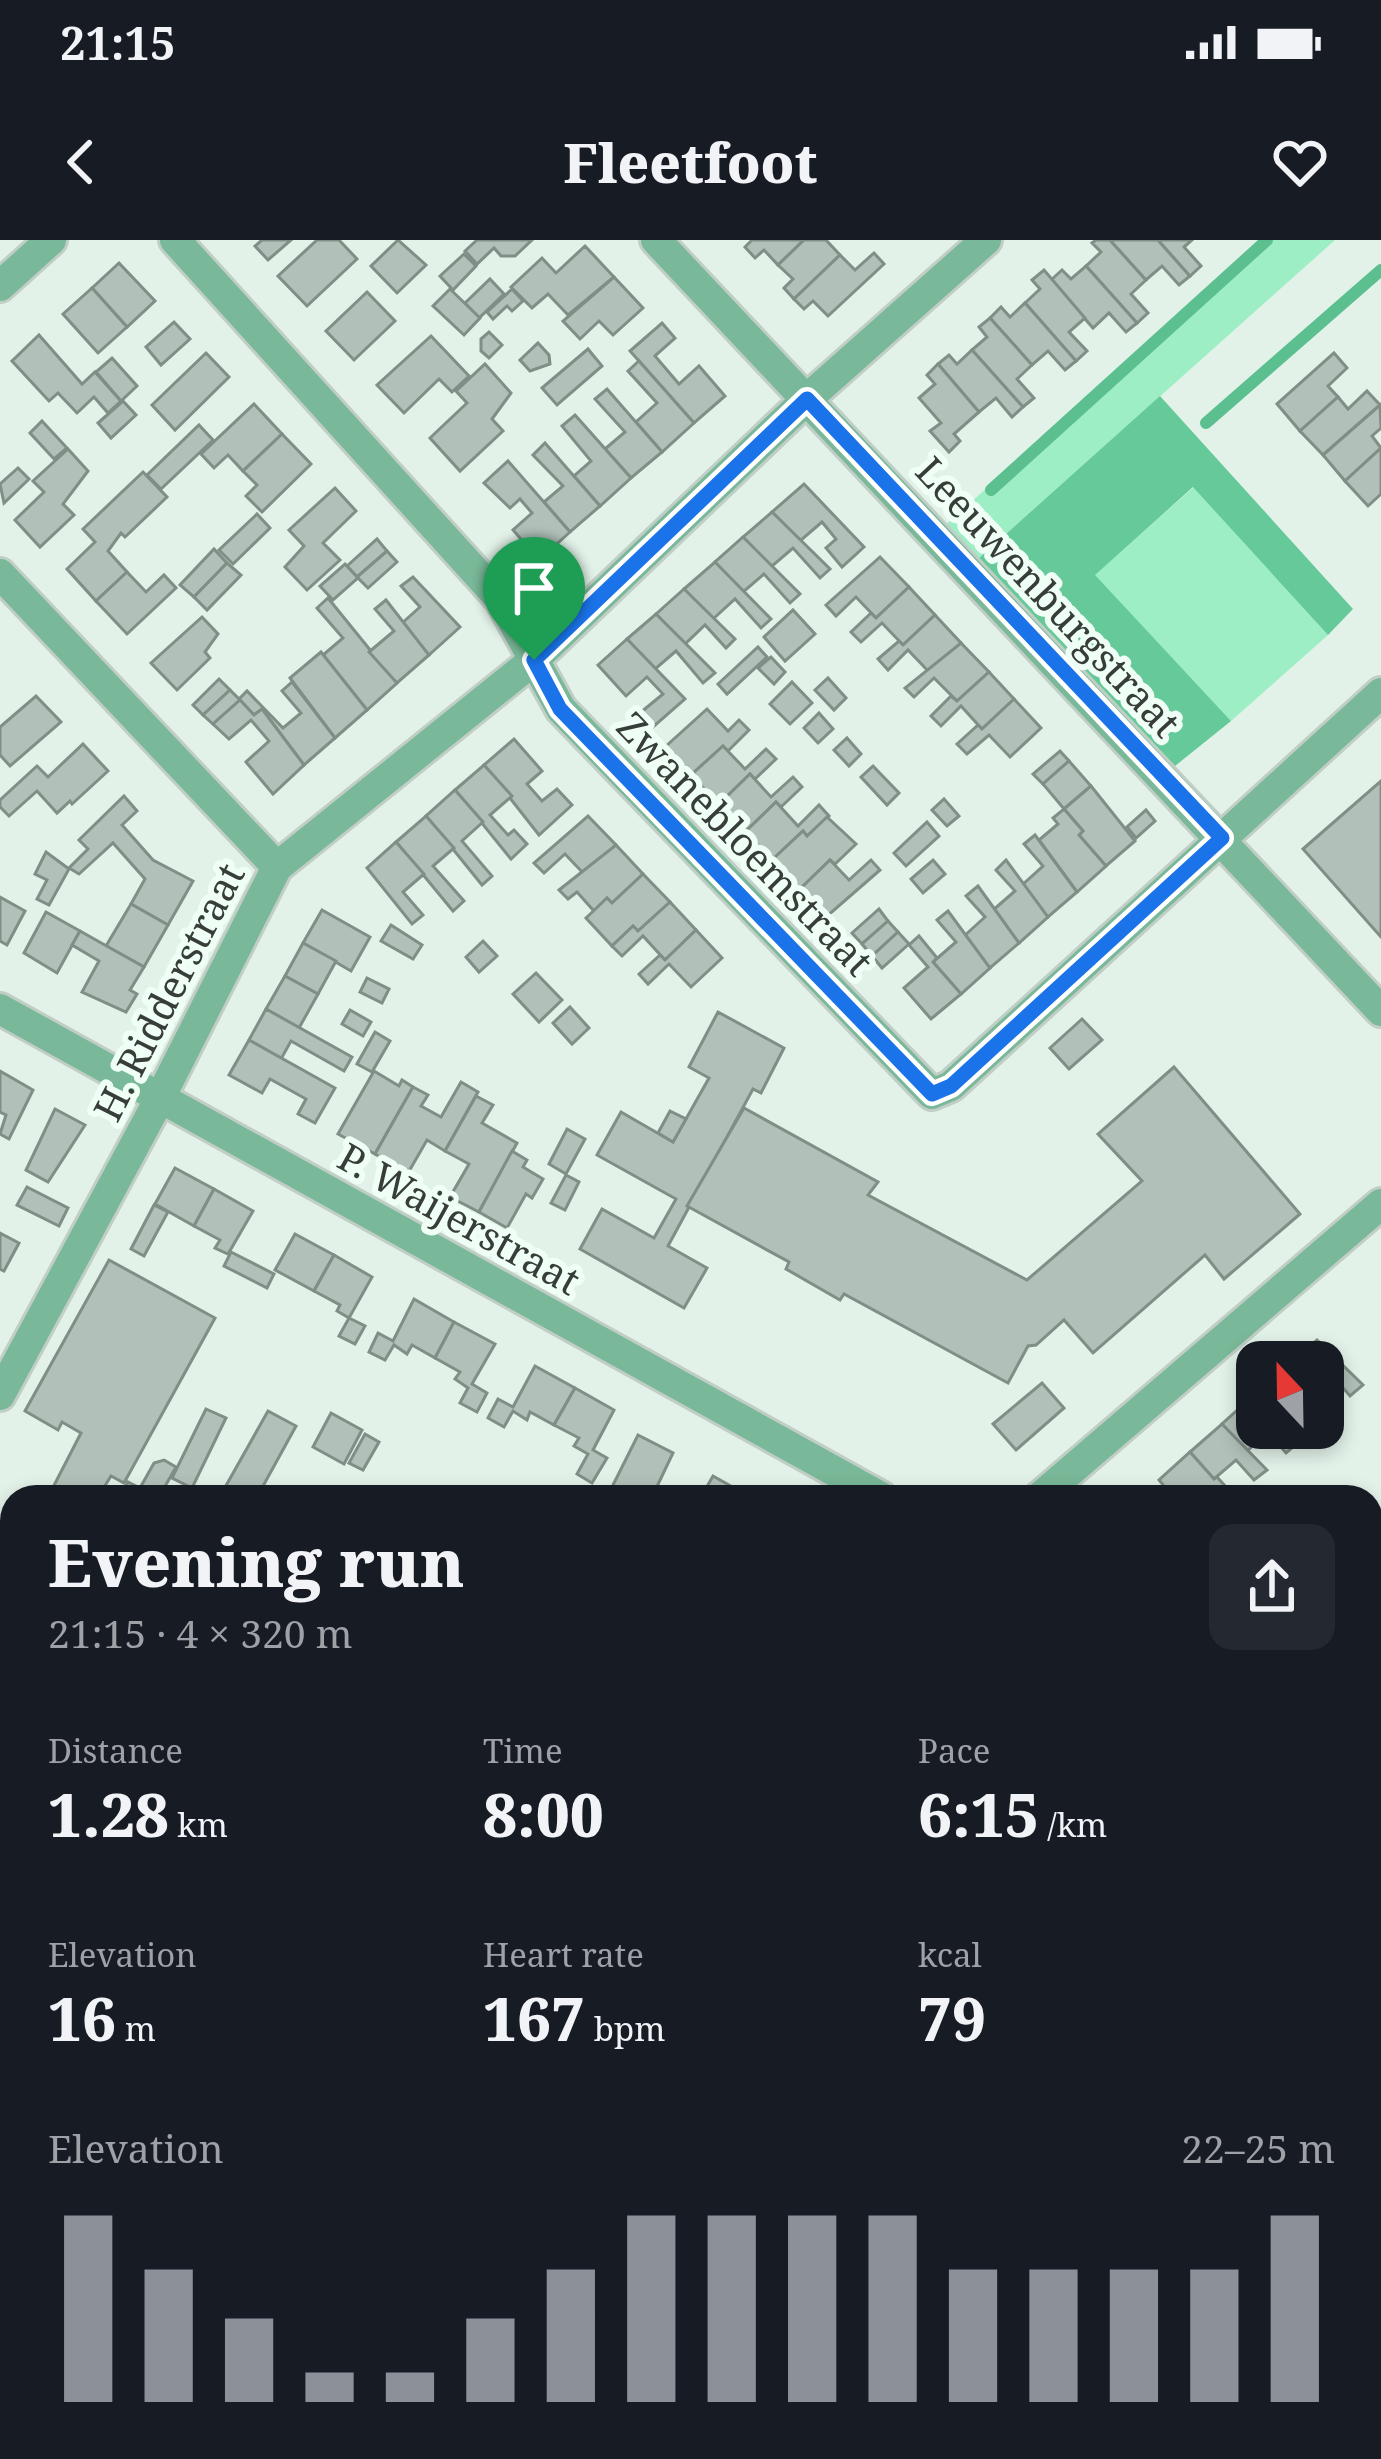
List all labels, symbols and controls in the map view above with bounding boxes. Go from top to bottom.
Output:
text: 21:15 [60,12,175,73]
text: Fleetfoot [563,125,818,199]
icon: back [48,129,114,195]
icon: heart [1267,129,1333,195]
street label: Leeuwenburgstraat [905,444,1193,748]
pin [483,537,585,660]
icon: arrive [501,555,567,621]
street label: Zwanebloemstraat [606,700,886,986]
street label: H. Ridderstraat [80,853,255,1129]
street label: P. Waijerstraat [329,1129,590,1306]
north arrow [1236,1341,1344,1449]
map controls [1236,1341,1344,1449]
text: Evening run [48,1516,465,1606]
button: share [1209,1524,1335,1650]
text: 21:15 · 4 × 320 m [48,1606,353,1659]
text: Distance [48,1728,183,1773]
text: Time [483,1728,563,1773]
text: Pace [918,1728,990,1773]
text: 1.28 [48,1773,169,1855]
text: 8:00 [483,1773,604,1855]
text: 6:15 [918,1773,1039,1855]
text: km [169,1802,228,1847]
text: /km [1039,1802,1107,1847]
text: Elevation [48,1932,197,1977]
text: Heart rate [483,1932,644,1977]
text: kcal [918,1932,982,1977]
text: 16 [48,1977,116,2059]
text: 167 [483,1977,585,2059]
text: 79 [918,1977,986,2059]
text: m [116,2006,156,2051]
text: bpm [585,2006,665,2051]
text: Elevation [48,2121,224,2174]
text: 22–25 m [1181,2121,1335,2174]

